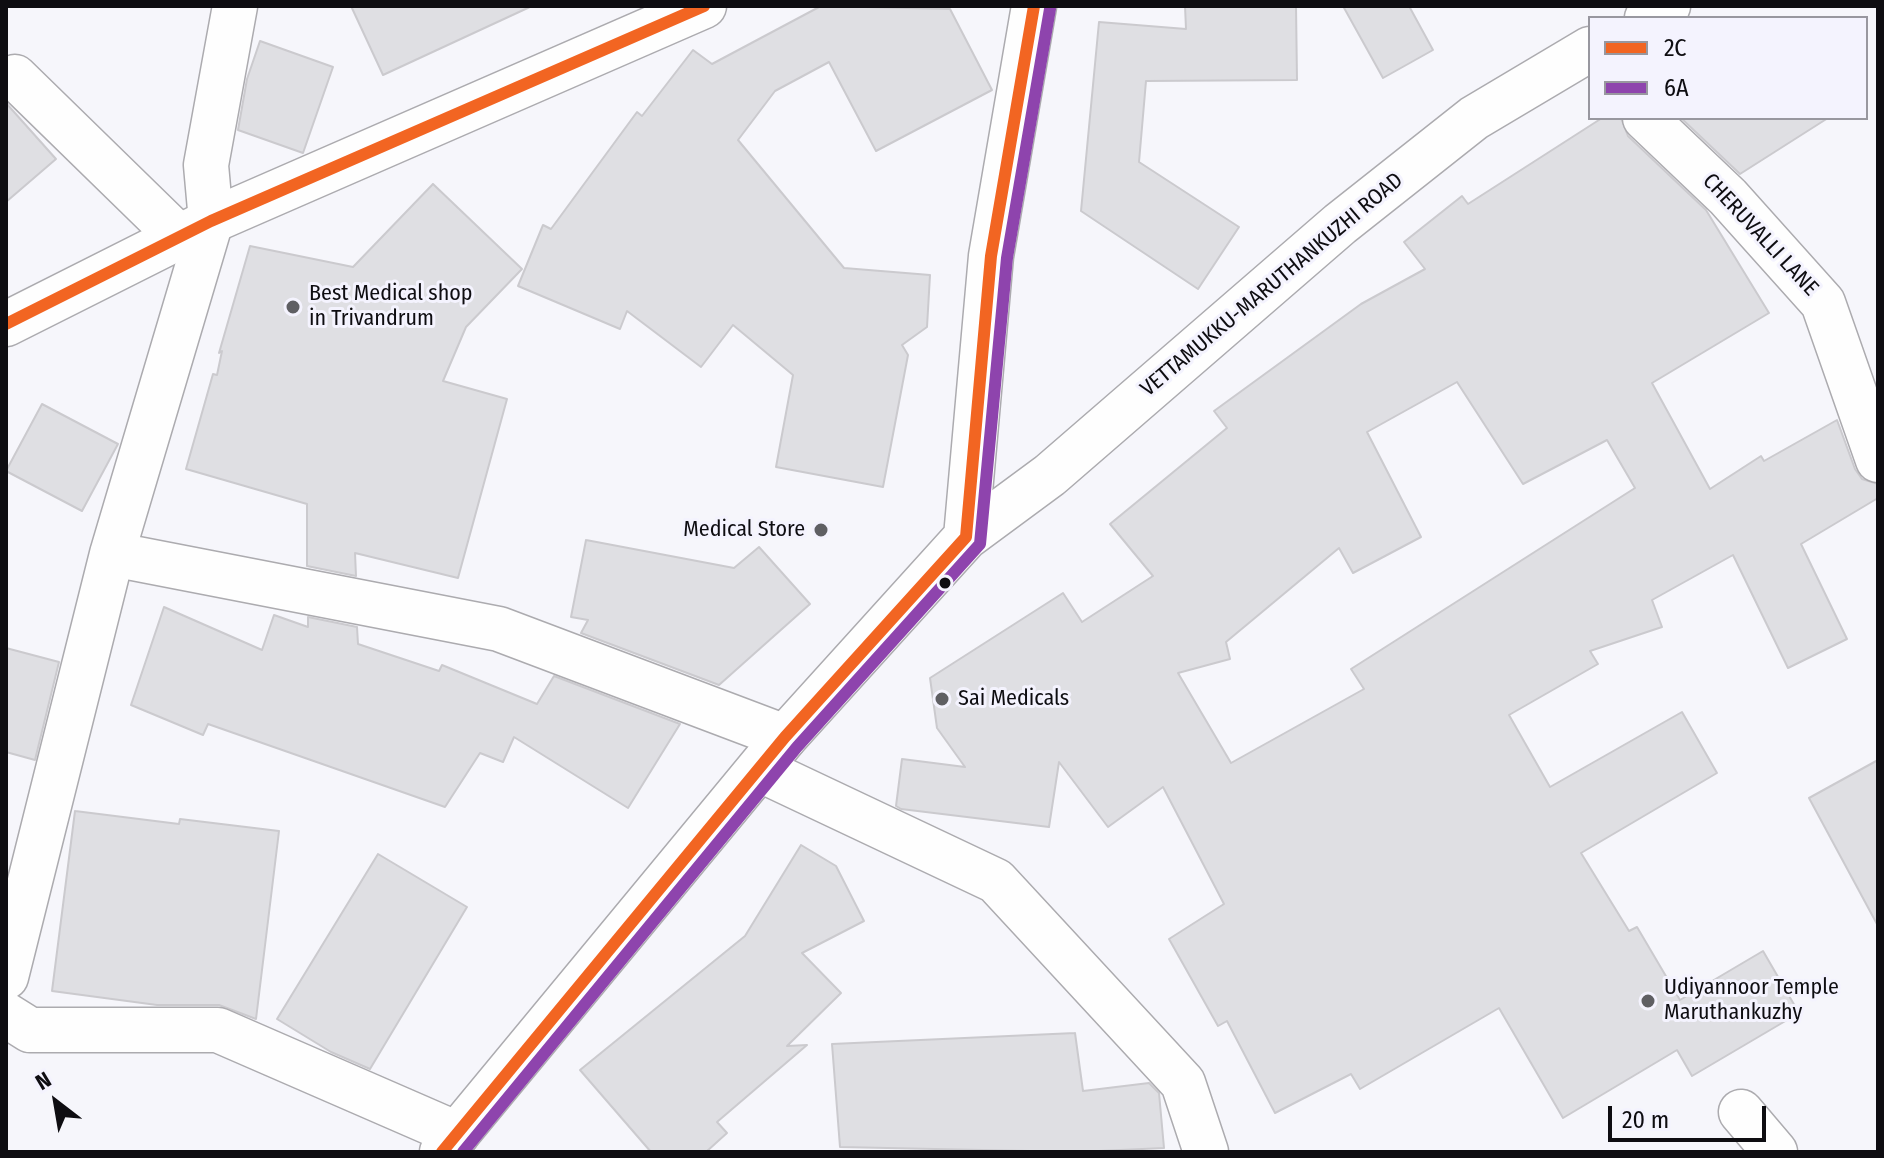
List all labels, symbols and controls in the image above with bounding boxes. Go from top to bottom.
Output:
legend [1588,16,1868,120]
text: 2C [1664,34,1687,62]
text: 6A [1664,74,1689,102]
street label: VETTAMUKKU-MARUTHANKUZHI ROAD [1136,167,1408,403]
street label: CHERUVALLI LANE [1697,168,1823,302]
place label: Best Medical shop in Trivandrum [309,281,473,332]
marker: Best Medical shop in Trivandrum [284,298,302,316]
place label: Medical Store [683,517,805,543]
marker: Medical Store [812,521,830,539]
unlabelled marker [937,575,953,591]
place label: Sai Medicals [958,686,1069,712]
marker: Sai Medicals [933,690,951,708]
place label: Udiyannoor Temple Maruthankuzhy [1664,975,1839,1026]
marker: Udiyannoor Temple Maruthankuzhy [1639,992,1657,1010]
north arrow [16,1062,96,1142]
text: N [31,1066,56,1096]
scale bar [1612,1090,1770,1140]
text: 20 m [1622,1106,1669,1134]

